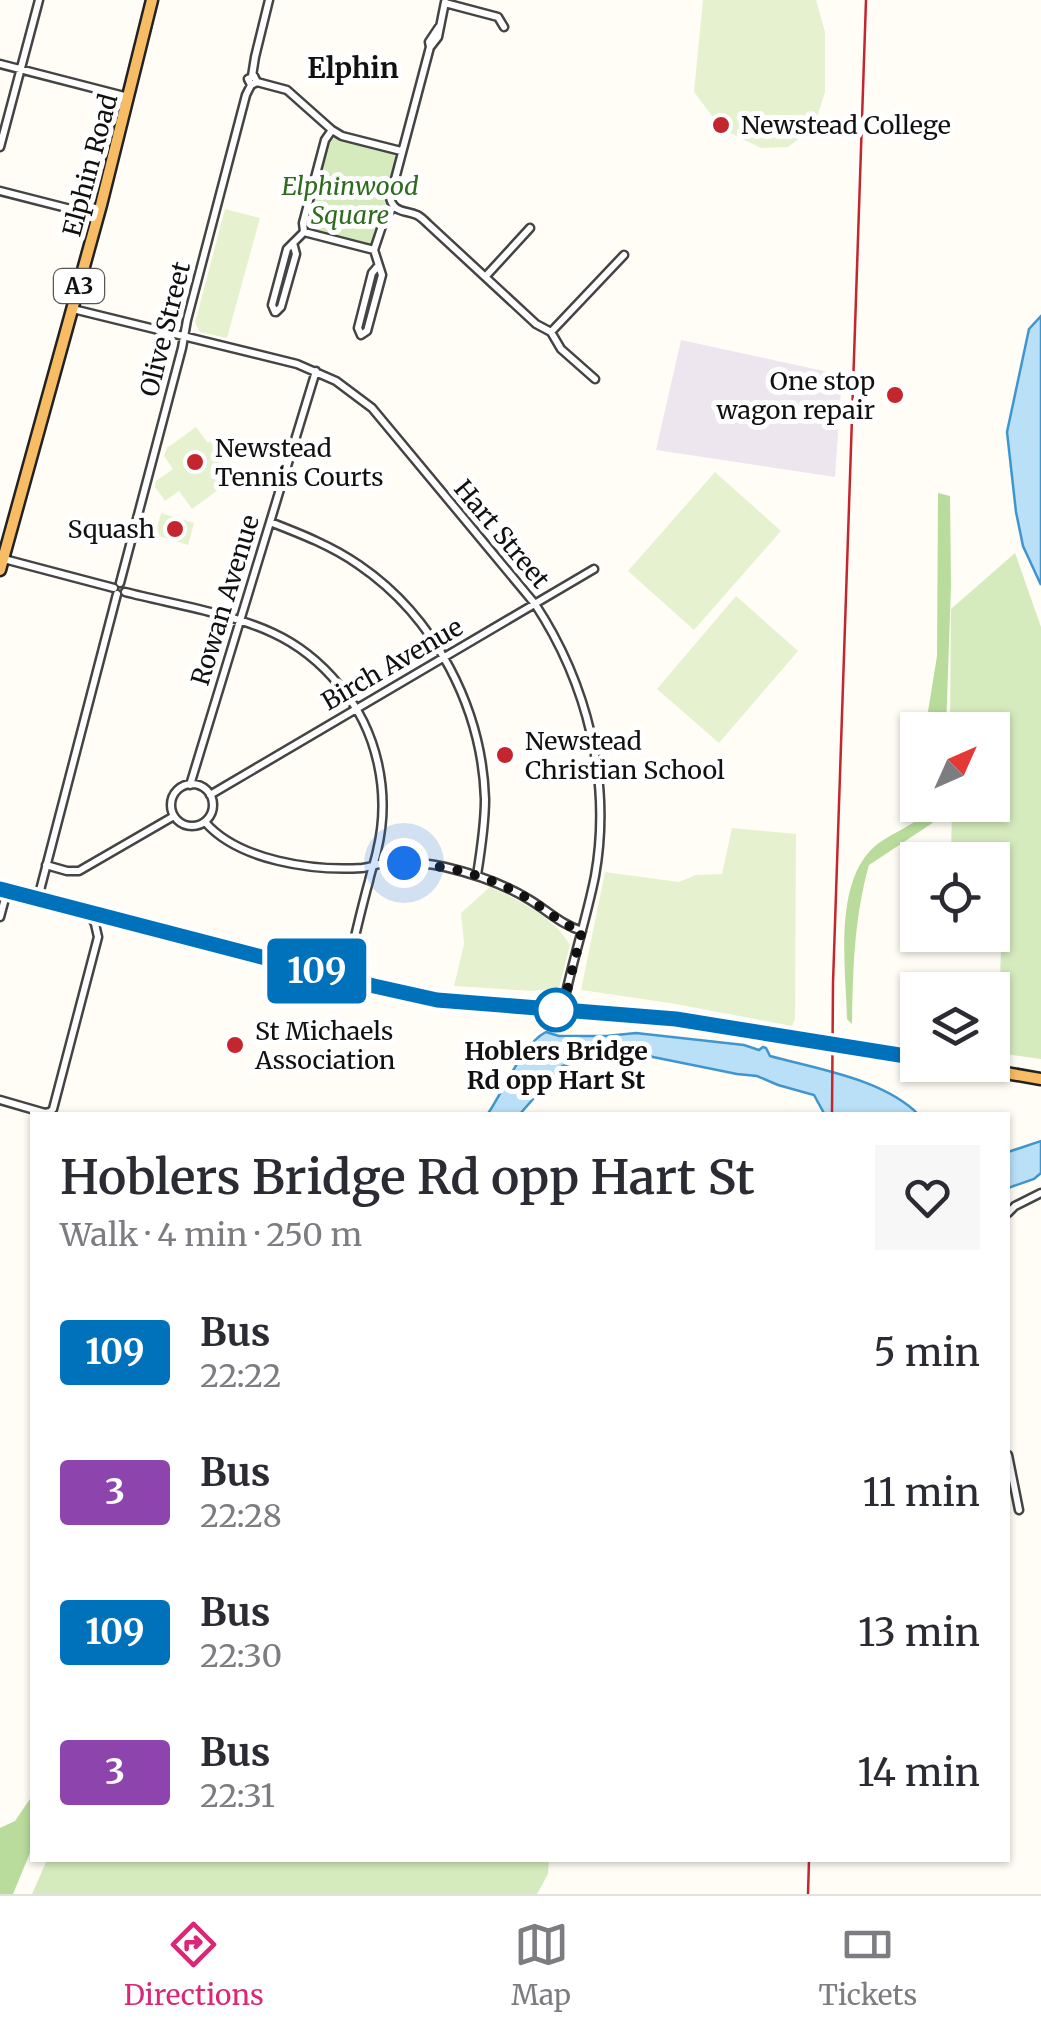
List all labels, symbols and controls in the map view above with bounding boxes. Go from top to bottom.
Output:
district label: Elphin [307,50,399,86]
street label: Elphin Road [56,90,124,240]
place label: Newstead College [741,109,951,141]
marker: Newstead College [710,114,732,136]
park label: Elphinwood Square [281,170,419,231]
street label: Olive Street [133,258,197,400]
road number: A3 [54,269,104,303]
place label: One stop wagon repair [716,365,875,426]
marker: One stop wagon repair [884,384,906,406]
place label: Newstead Tennis Courts [215,432,384,493]
marker: Newstead Tennis Courts [184,451,206,473]
street label: Hart Street [447,473,557,595]
street label: Rowan Avenue [184,511,266,689]
place label: Squash [68,513,155,545]
marker: Squash [164,518,186,540]
street label: Birch Avenue [316,611,468,717]
north arrow [900,712,1010,822]
map controls [900,712,1010,1082]
place label: Newstead Christian School [525,725,725,786]
marker: Newstead Christian School [494,744,516,766]
your location [379,838,429,888]
button: locate [900,842,1010,952]
line badge: 109 [260,938,374,1004]
text: 109 [287,949,347,993]
button: layers [900,972,1010,1082]
marker: Hoblers Bridge Rd opp Hart St [535,989,577,1031]
place label: St Michaels Association [254,1015,395,1076]
marker: St Michaels Association [224,1034,246,1056]
place label: Hoblers Bridge Rd opp Hart St [464,1035,648,1096]
button: heart [875,1145,980,1250]
text: Hoblers Bridge Rd opp Hart St [60,1147,755,1207]
text: Walk · 4 min · 250 m [60,1215,362,1255]
text: Bus [200,1309,270,1356]
text: 5 min [874,1329,980,1376]
text: 109 [85,1330,145,1374]
text: 22:22 [200,1356,282,1396]
text: Bus [200,1449,270,1496]
text: 11 min [863,1469,980,1516]
text: 3 [105,1470,125,1514]
text: 22:28 [200,1496,282,1536]
text: Bus [200,1589,270,1636]
text: 13 min [858,1609,980,1656]
text: 109 [85,1610,145,1654]
text: 22:30 [200,1636,282,1676]
text: Bus [200,1729,270,1776]
text: 14 min [857,1749,980,1796]
text: 3 [105,1750,125,1794]
text: 22:31 [200,1776,275,1816]
tab: Directions [124,1917,264,2013]
tab: Map [511,1917,571,2013]
tab: Tickets [818,1917,917,2013]

